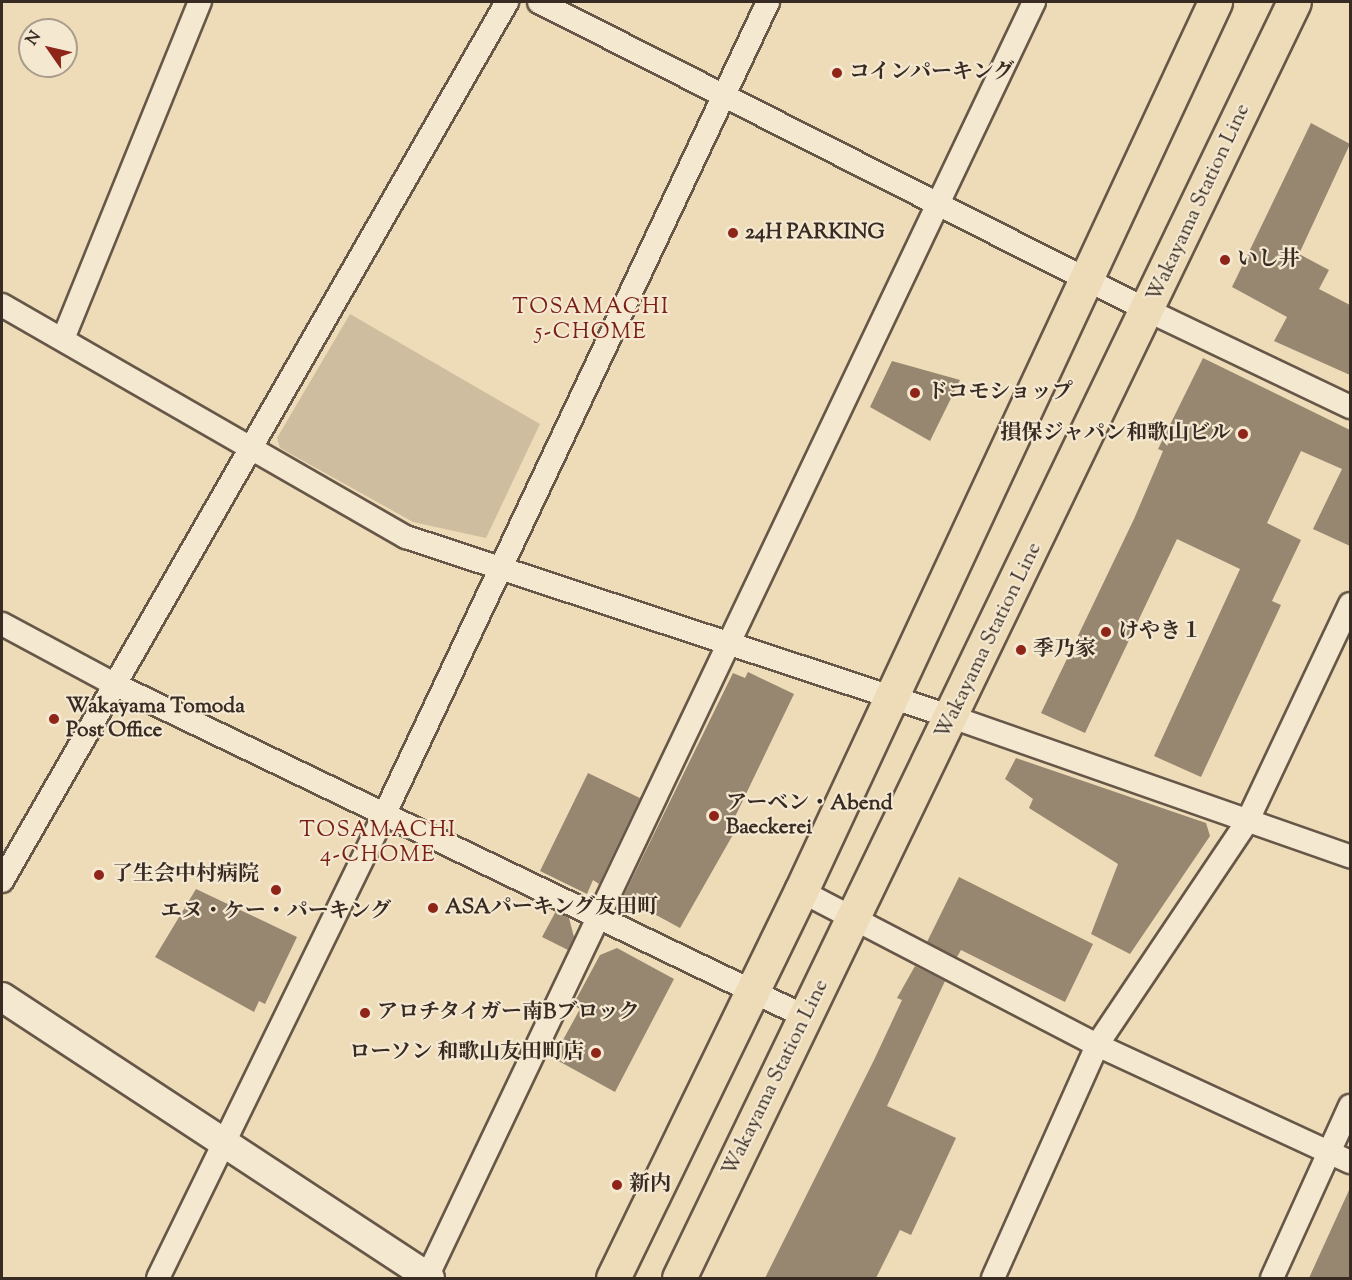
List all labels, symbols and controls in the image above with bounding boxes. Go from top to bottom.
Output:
north arrow [18,18,78,78]
text: N [21,27,47,51]
place label: コインパーキング [849,60,1017,86]
marker: コインパーキング [830,66,844,80]
street label: Wakayama Station Line [1142,100,1256,306]
place label: 24H PARKING [745,220,885,246]
marker: 24H PARKING [726,226,740,240]
place label: いし井 [1237,247,1300,273]
marker: いし井 [1218,253,1232,267]
district label: TOSAMACHI 5-CHOME [512,295,670,346]
place label: ドコモショップ [927,380,1074,406]
marker: ドコモショップ [908,386,922,400]
place label: 損保ジャパン和歌山ビル [1000,421,1231,447]
marker: 損保ジャパン和歌山ビル [1236,427,1250,441]
street label: Wakayama Station Line [930,539,1048,743]
place label: けやき１ [1118,619,1202,645]
marker: けやき１ [1099,625,1113,639]
place label: 季乃家 [1033,637,1096,663]
marker: 季乃家 [1014,643,1028,657]
place label: Wakayama Tomoda Post Office [66,694,245,744]
marker: Wakayama Tomoda Post Office [47,712,61,726]
place label: アーベン・Abend Baeckerei [726,791,893,841]
marker: アーベン・Abend Baeckerei [707,809,721,823]
district label: TOSAMACHI 4-CHOME [299,818,457,870]
place label: 了生会中村病院 [112,862,259,888]
marker: 了生会中村病院 [90,866,108,884]
marker: エヌ・ケー・パーキング [269,883,283,897]
place label: ASAパーキング友田町 [445,895,659,921]
place label: エヌ・ケー・パーキング [161,899,391,925]
marker: ASAパーキング友田町 [426,901,440,915]
street label: Wakayama Station Line [717,976,835,1180]
place label: アロチタイガー南Bブロック [377,1000,642,1026]
marker: アロチタイガー南Bブロック [358,1006,372,1020]
place label: ローソン 和歌山友田町店 [349,1040,584,1066]
marker: ローソン 和歌山友田町店 [589,1046,603,1060]
place label: 新内 [629,1172,671,1198]
marker: 新内 [610,1178,624,1192]

